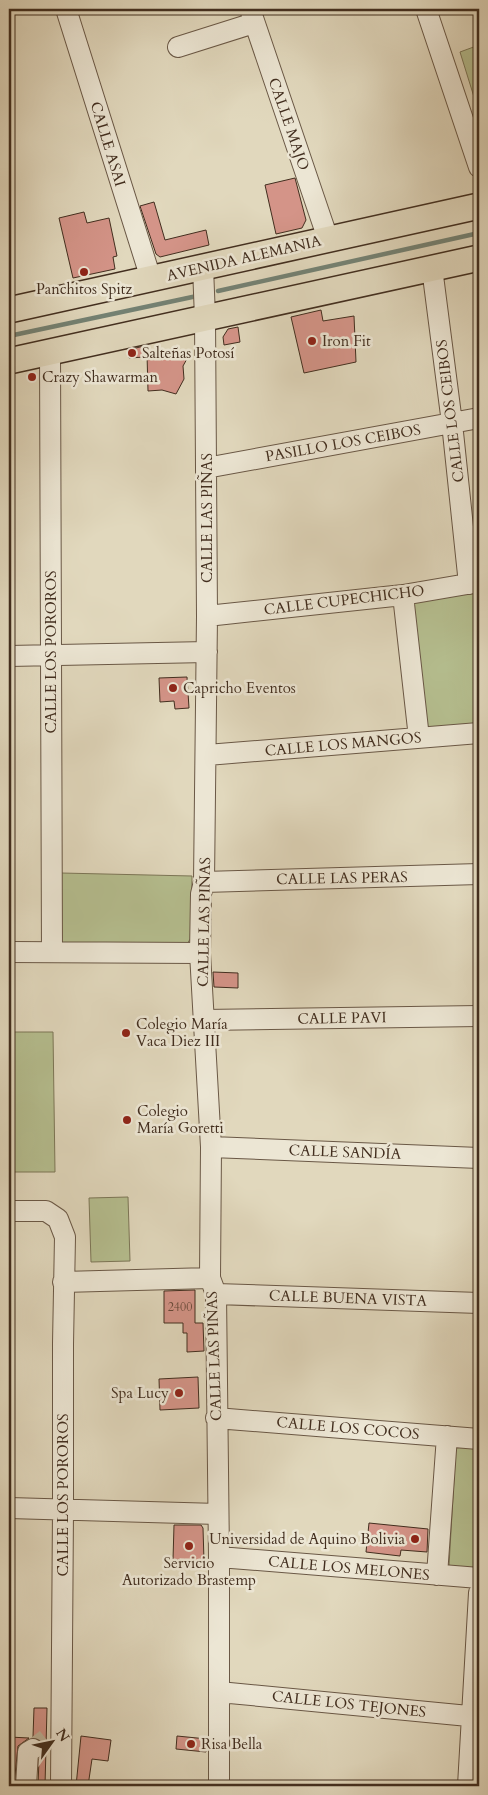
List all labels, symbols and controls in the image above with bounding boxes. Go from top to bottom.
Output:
street label: CALLE MAJO [264,75,314,173]
street label: CALLE ASAI [86,99,130,189]
street label: AVENIDA ALEMANIA [165,230,324,286]
marker: Panchitos Spitz [78,266,90,278]
place label: Panchitos Spitz [36,279,132,299]
place label: Iron Fit [322,331,371,351]
marker: Iron Fit [306,335,318,347]
street label: CALLE LOS CEIBOS [431,338,469,484]
place label: Salteñas Potosí [142,343,234,363]
marker: Salteñas Potosí [126,347,138,359]
place label: Crazy Shawarman [42,367,158,387]
marker: Crazy Shawarman [26,371,38,383]
street label: PASILLO LOS CEIBOS [264,419,422,467]
street label: CALLE LAS PIÑAS [197,453,217,583]
street label: CALLE LOS POROROS [41,570,61,734]
street label: CALLE CUPECHICHO [263,580,425,620]
place label: Capricho Eventos [183,678,296,698]
marker: Capricho Eventos [167,682,179,694]
street label: CALLE LOS MANGOS [264,727,422,761]
street label: CALLE LAS PIÑAS [193,857,215,987]
street label: CALLE LAS PERAS [276,867,408,889]
street label: CALLE PAVI [297,1007,387,1029]
place label: Colegio María Vaca Diez III [136,1014,228,1051]
marker: Colegio María Vaca Diez III [120,1027,132,1039]
place label: Colegio María Goretti [137,1101,224,1138]
marker: Colegio María Goretti [121,1114,133,1126]
street label: CALLE SANDÍA [288,1140,402,1164]
street label: CALLE BUENA VISTA [269,1285,428,1311]
street label: CALLE LAS PIÑAS [202,1291,226,1421]
house number: 2400 [168,1299,192,1315]
place label: Spa Lucy [111,1383,169,1403]
marker: Spa Lucy [173,1387,185,1399]
street label: CALLE LOS COCOS [276,1412,420,1444]
street label: CALLE LOS POROROS [53,1413,73,1577]
place label: Universidad de Aquino Bolivia [209,1529,406,1549]
marker: Universidad de Aquino Bolivia [409,1533,421,1545]
marker: Servicio Autorizado Brastemp [183,1540,195,1552]
street label: CALLE LOS MELONES [267,1551,431,1585]
place label: Servicio Autorizado Brastemp [122,1553,256,1590]
street label: CALLE LOS TEJONES [271,1686,427,1722]
north arrow [28,1718,78,1768]
text: N [51,1725,74,1745]
place label: Risa Bella [201,1734,263,1754]
marker: Risa Bella [185,1738,197,1750]

